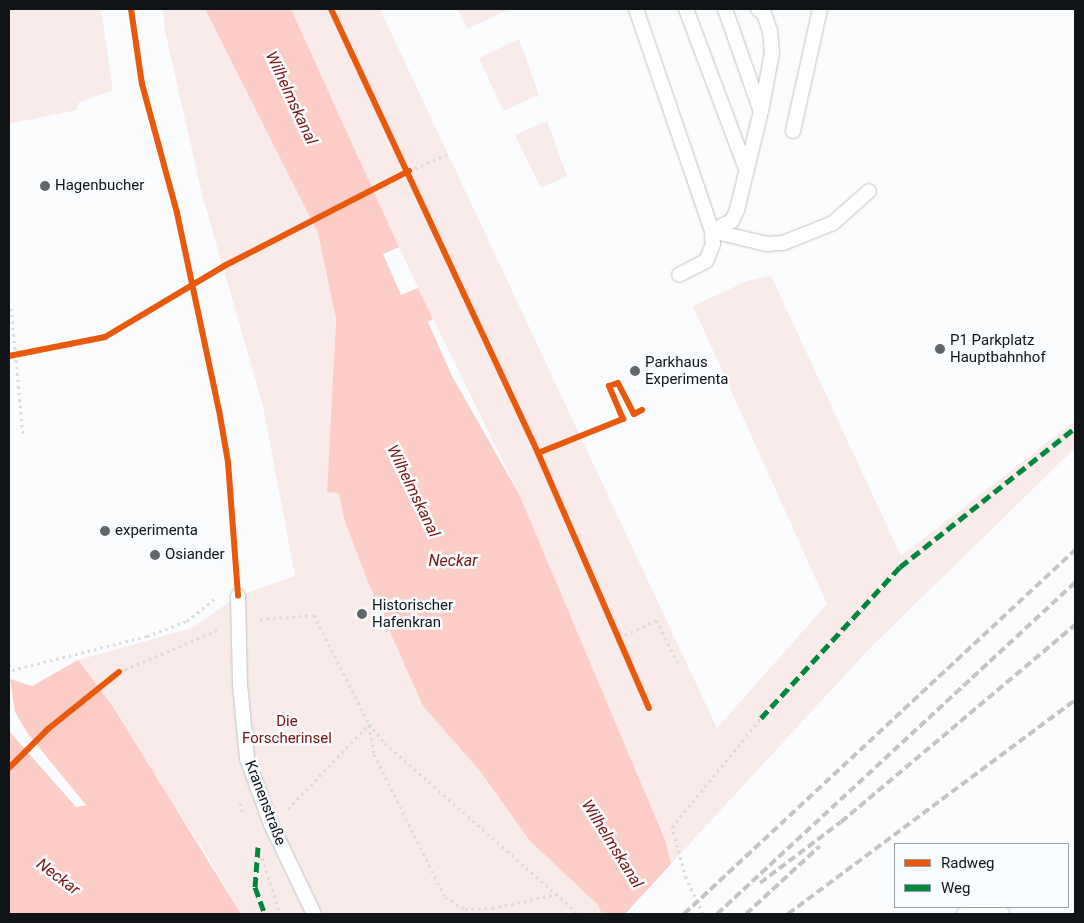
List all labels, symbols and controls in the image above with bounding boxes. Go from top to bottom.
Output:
water label: Wilhelmskanal [261,48,321,148]
place label: Hagenbucher [55,177,144,195]
marker: Hagenbucher [39,180,51,192]
place label: P1 Parkplatz Hauptbahnhof [950,331,1046,366]
marker: P1 Parkplatz Hauptbahnhof [934,343,946,355]
place label: Parkhaus Experimenta [645,353,729,388]
marker: Parkhaus Experimenta [629,365,641,377]
water label: Wilhelmskanal [382,442,444,540]
place label: experimenta [115,522,198,540]
marker: experimenta [99,525,111,537]
place label: Osiander [165,546,225,564]
marker: Osiander [149,549,161,561]
water label: Neckar [429,551,477,571]
place label: Historischer Hafenkran [372,596,453,631]
marker: Historischer Hafenkran [356,608,368,620]
park label: Die Forscherinsel [242,712,332,747]
street label: Kranenstraße [241,758,289,848]
water label: Wilhelmskanal [577,796,647,892]
legend [894,843,1069,908]
text: Radweg [941,854,995,872]
water label: Neckar [33,855,83,899]
text: Weg [941,879,970,897]

